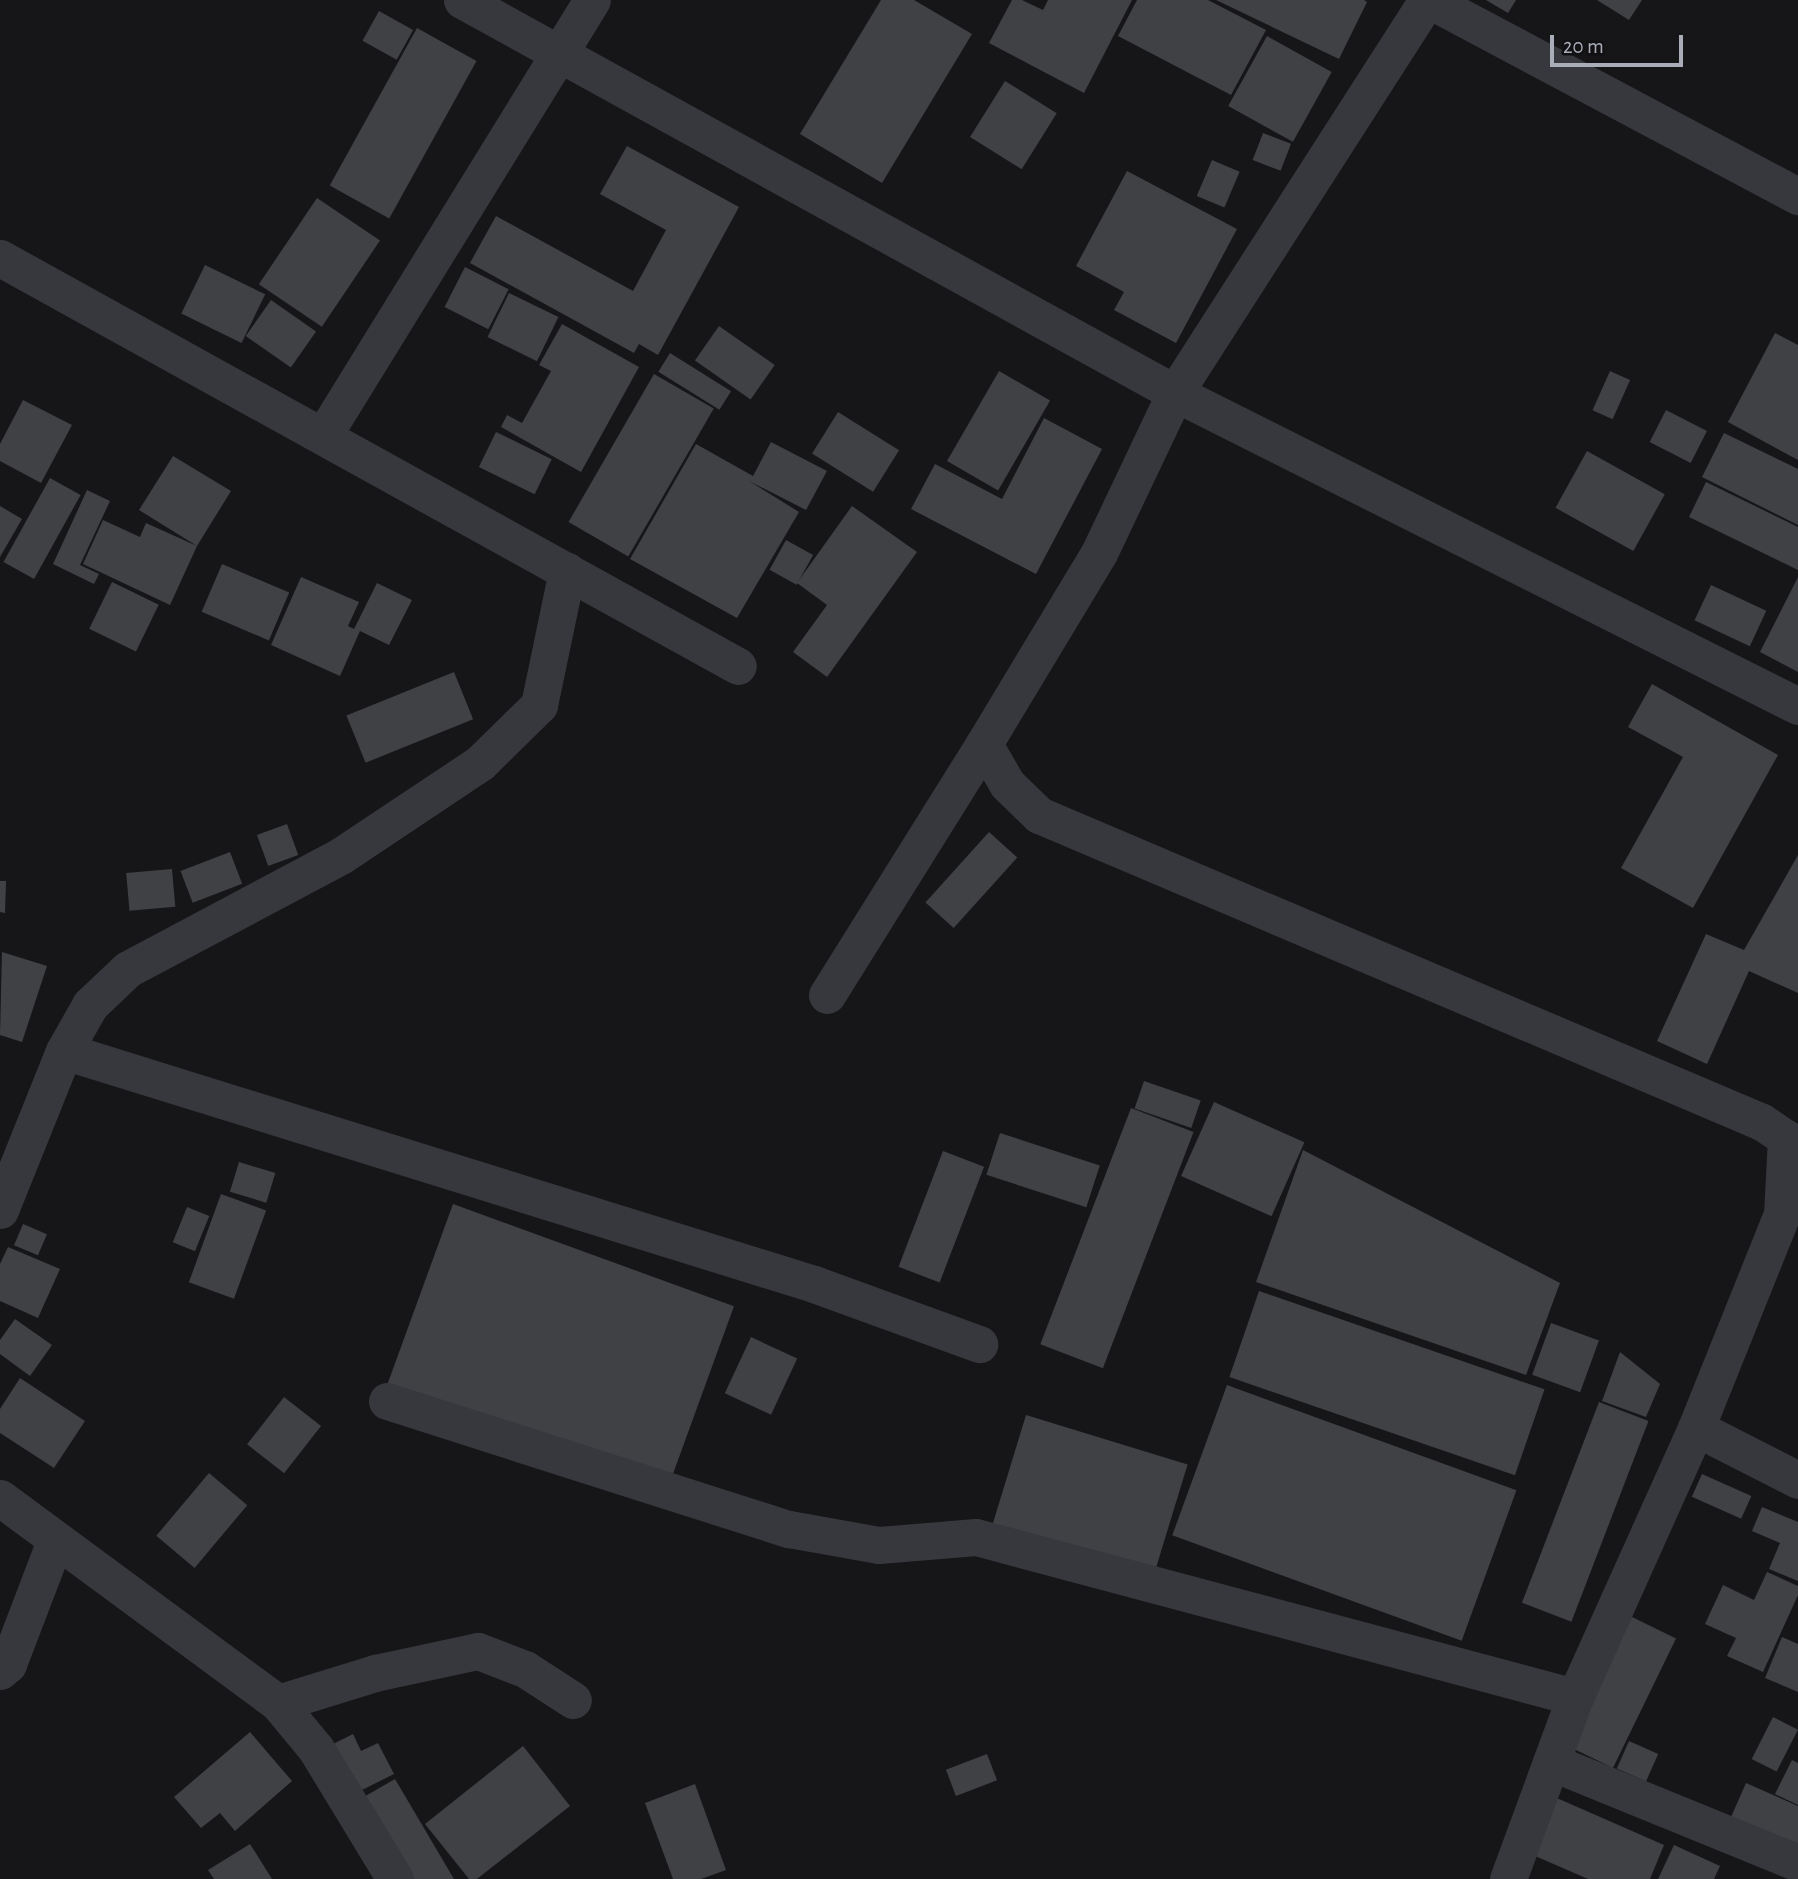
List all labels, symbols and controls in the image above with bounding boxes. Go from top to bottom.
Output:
scale bar [1553,21,1686,65]
text: 20 m [1563,36,1604,57]

